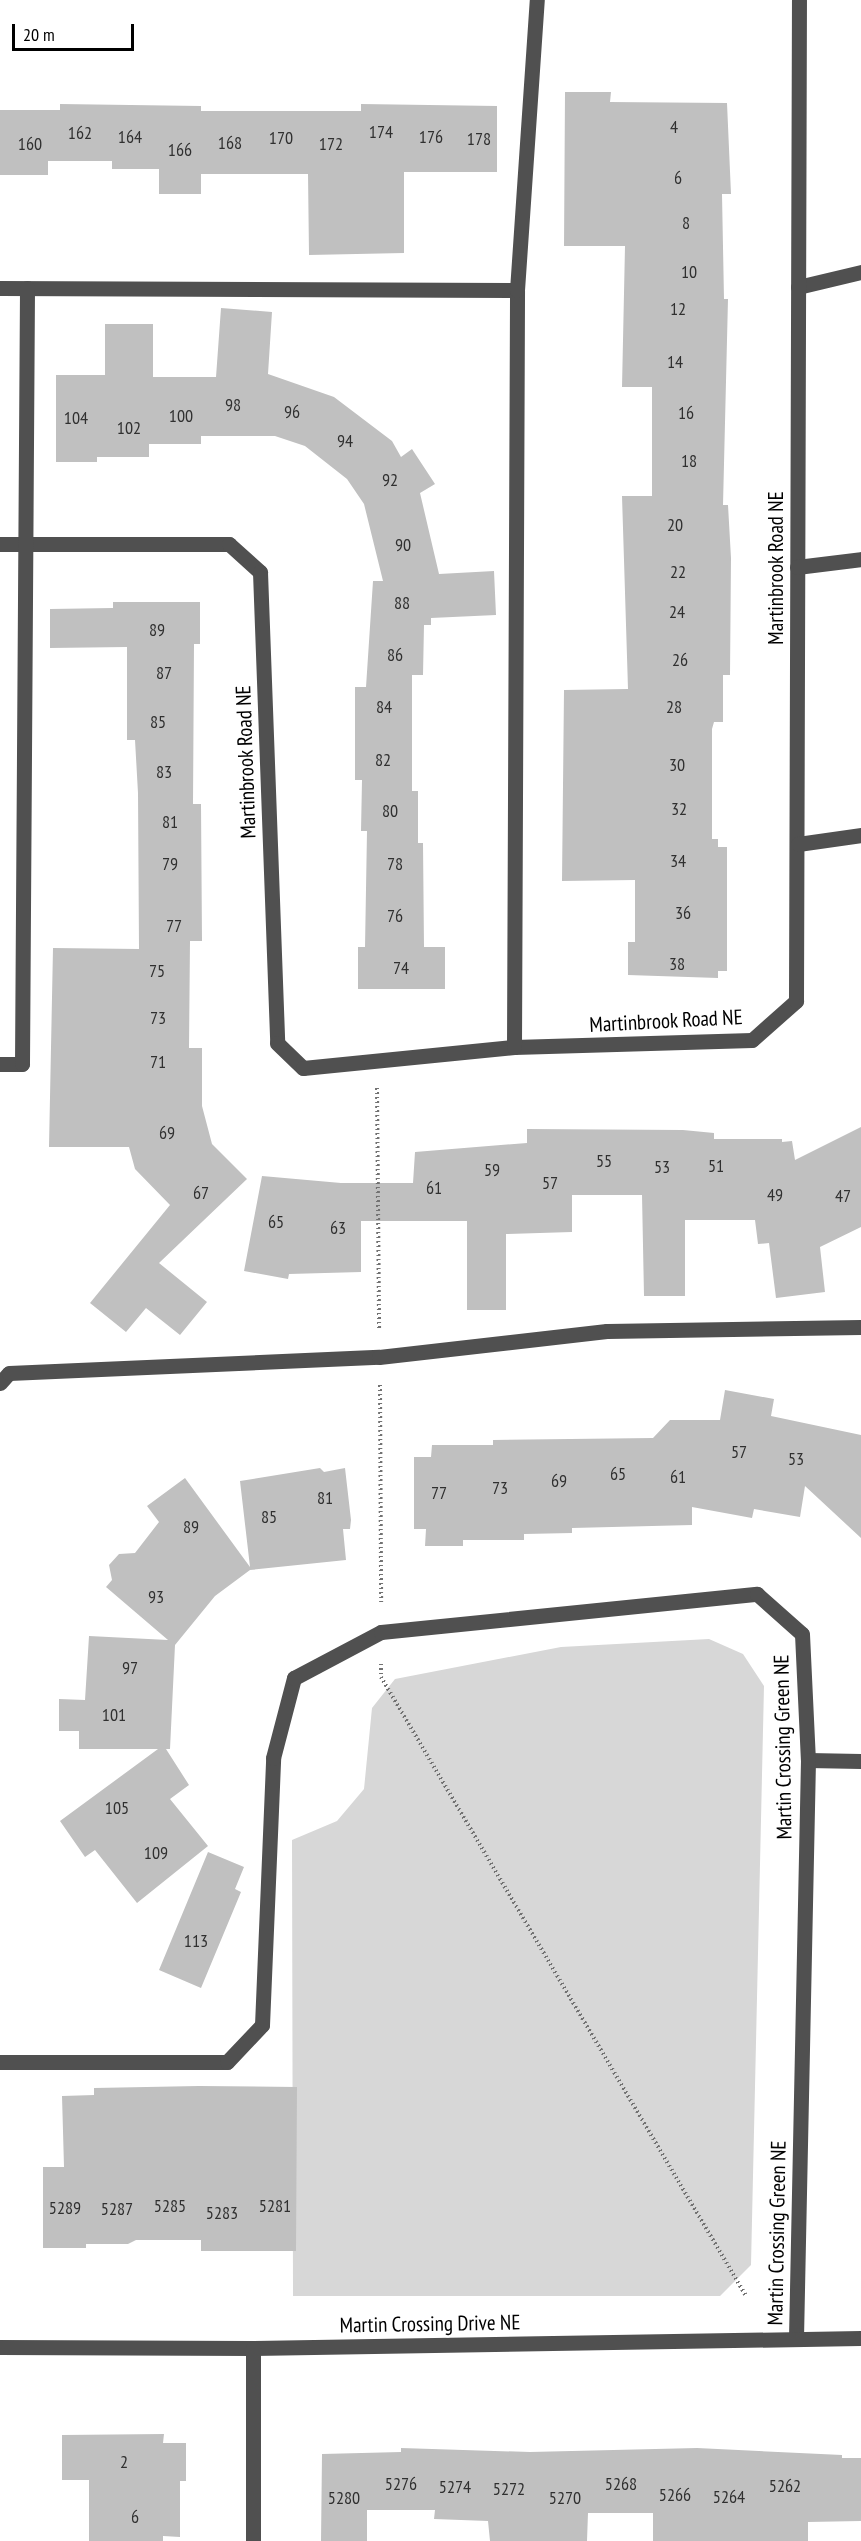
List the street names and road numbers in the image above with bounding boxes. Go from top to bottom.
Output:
street label: Martinbrook Road NE [763,491,789,645]
street label: Martinbrook Road NE [231,685,261,839]
street label: Martinbrook Road NE [589,1004,743,1038]
street label: Martin Crossing Green NE [769,1654,797,1840]
street label: Martin Crossing Green NE [763,2140,791,2326]
street label: Martin Crossing Drive NE [339,2310,521,2338]

